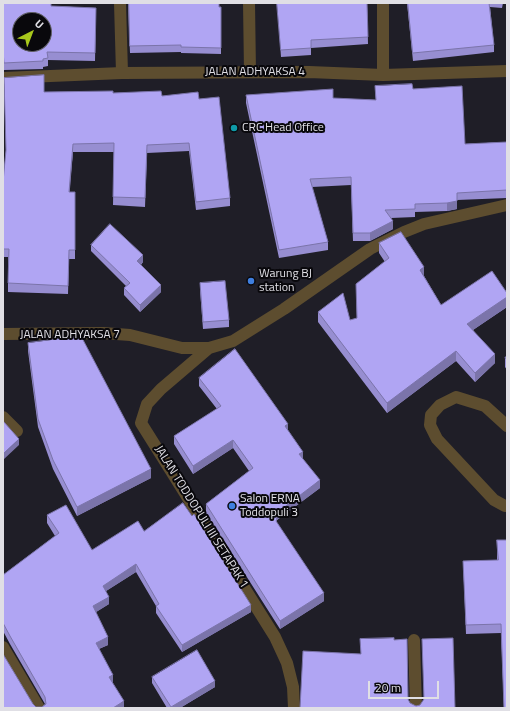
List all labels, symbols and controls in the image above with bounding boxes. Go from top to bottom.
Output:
north arrow [12,12,52,52]
text: U [31,15,47,32]
street label: JALAN ADHYAKSA 4 [205,65,305,79]
place label: CRC Head Office [242,121,324,135]
marker: CRC Head Office [229,123,239,133]
place label: Warung BJ station [259,267,312,295]
marker: Warung BJ station [246,276,256,286]
street label: JALAN ADHYAKSA 7 [20,328,120,342]
street label: JALAN TODDOPULI III SETAPAK 1 [151,443,251,591]
place label: Salon ERNA Toddopuli 3 [240,492,300,520]
marker: Salon ERNA Toddopuli 3 [227,501,237,511]
scale bar [370,673,441,699]
text: 20 m [375,678,401,697]

